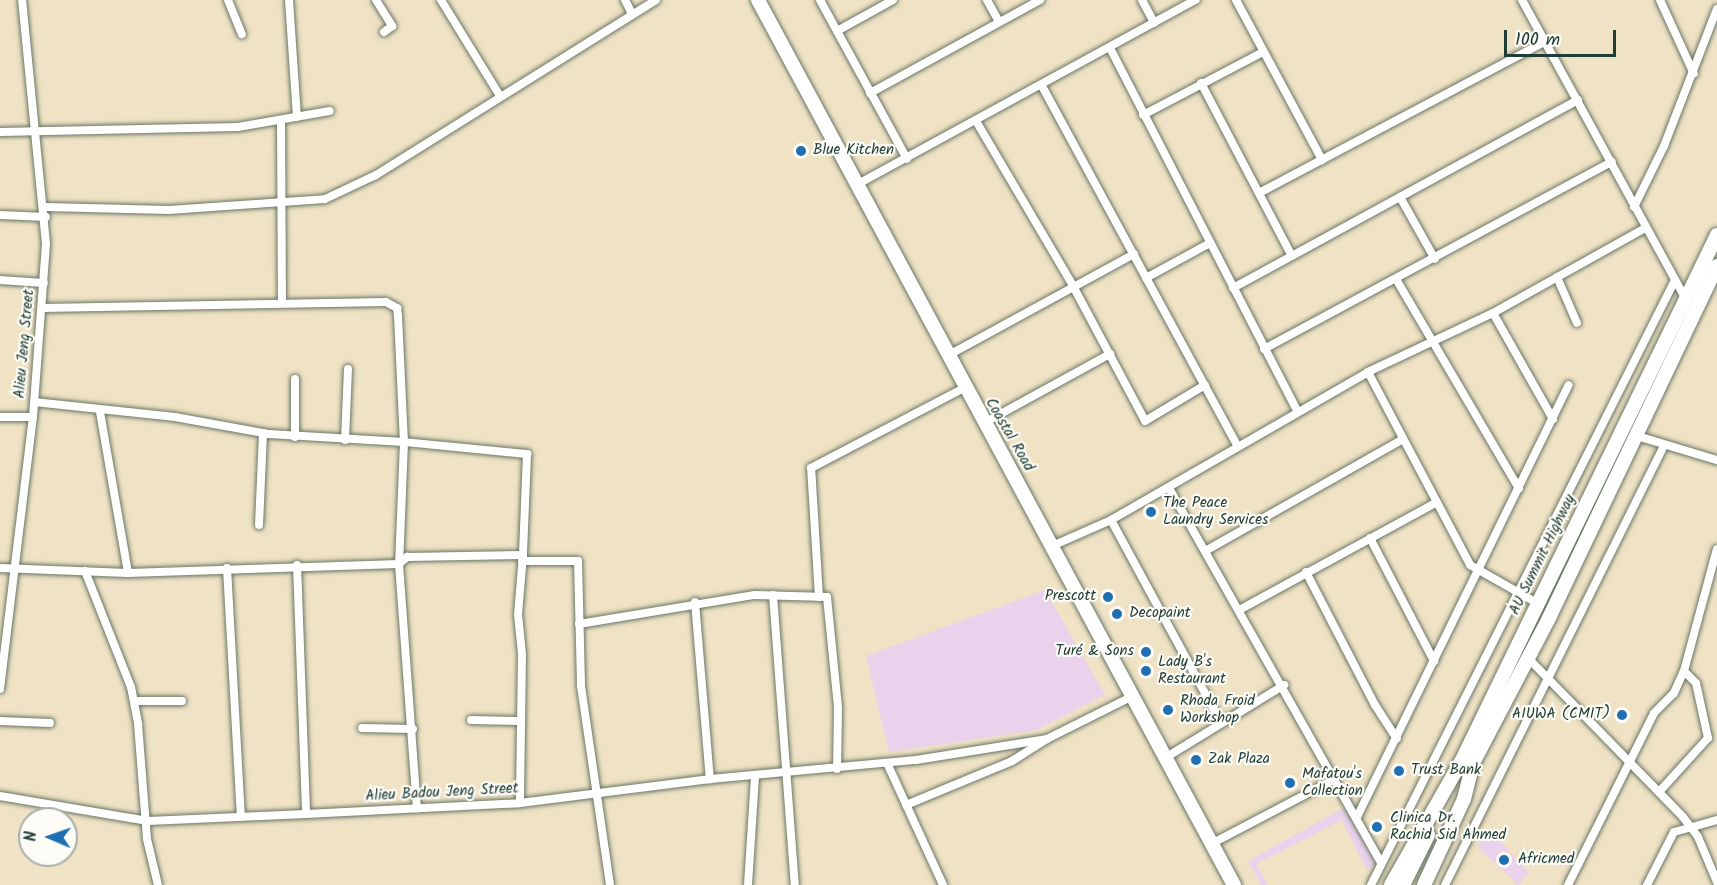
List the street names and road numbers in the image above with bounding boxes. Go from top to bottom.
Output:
street label: Alieu Jeng Street [11,289,39,399]
street label: Coastal Road [981,395,1037,475]
street label: AU Summit Highway [1506,492,1580,618]
street label: Alieu Badou Jeng Street [365,780,519,806]

